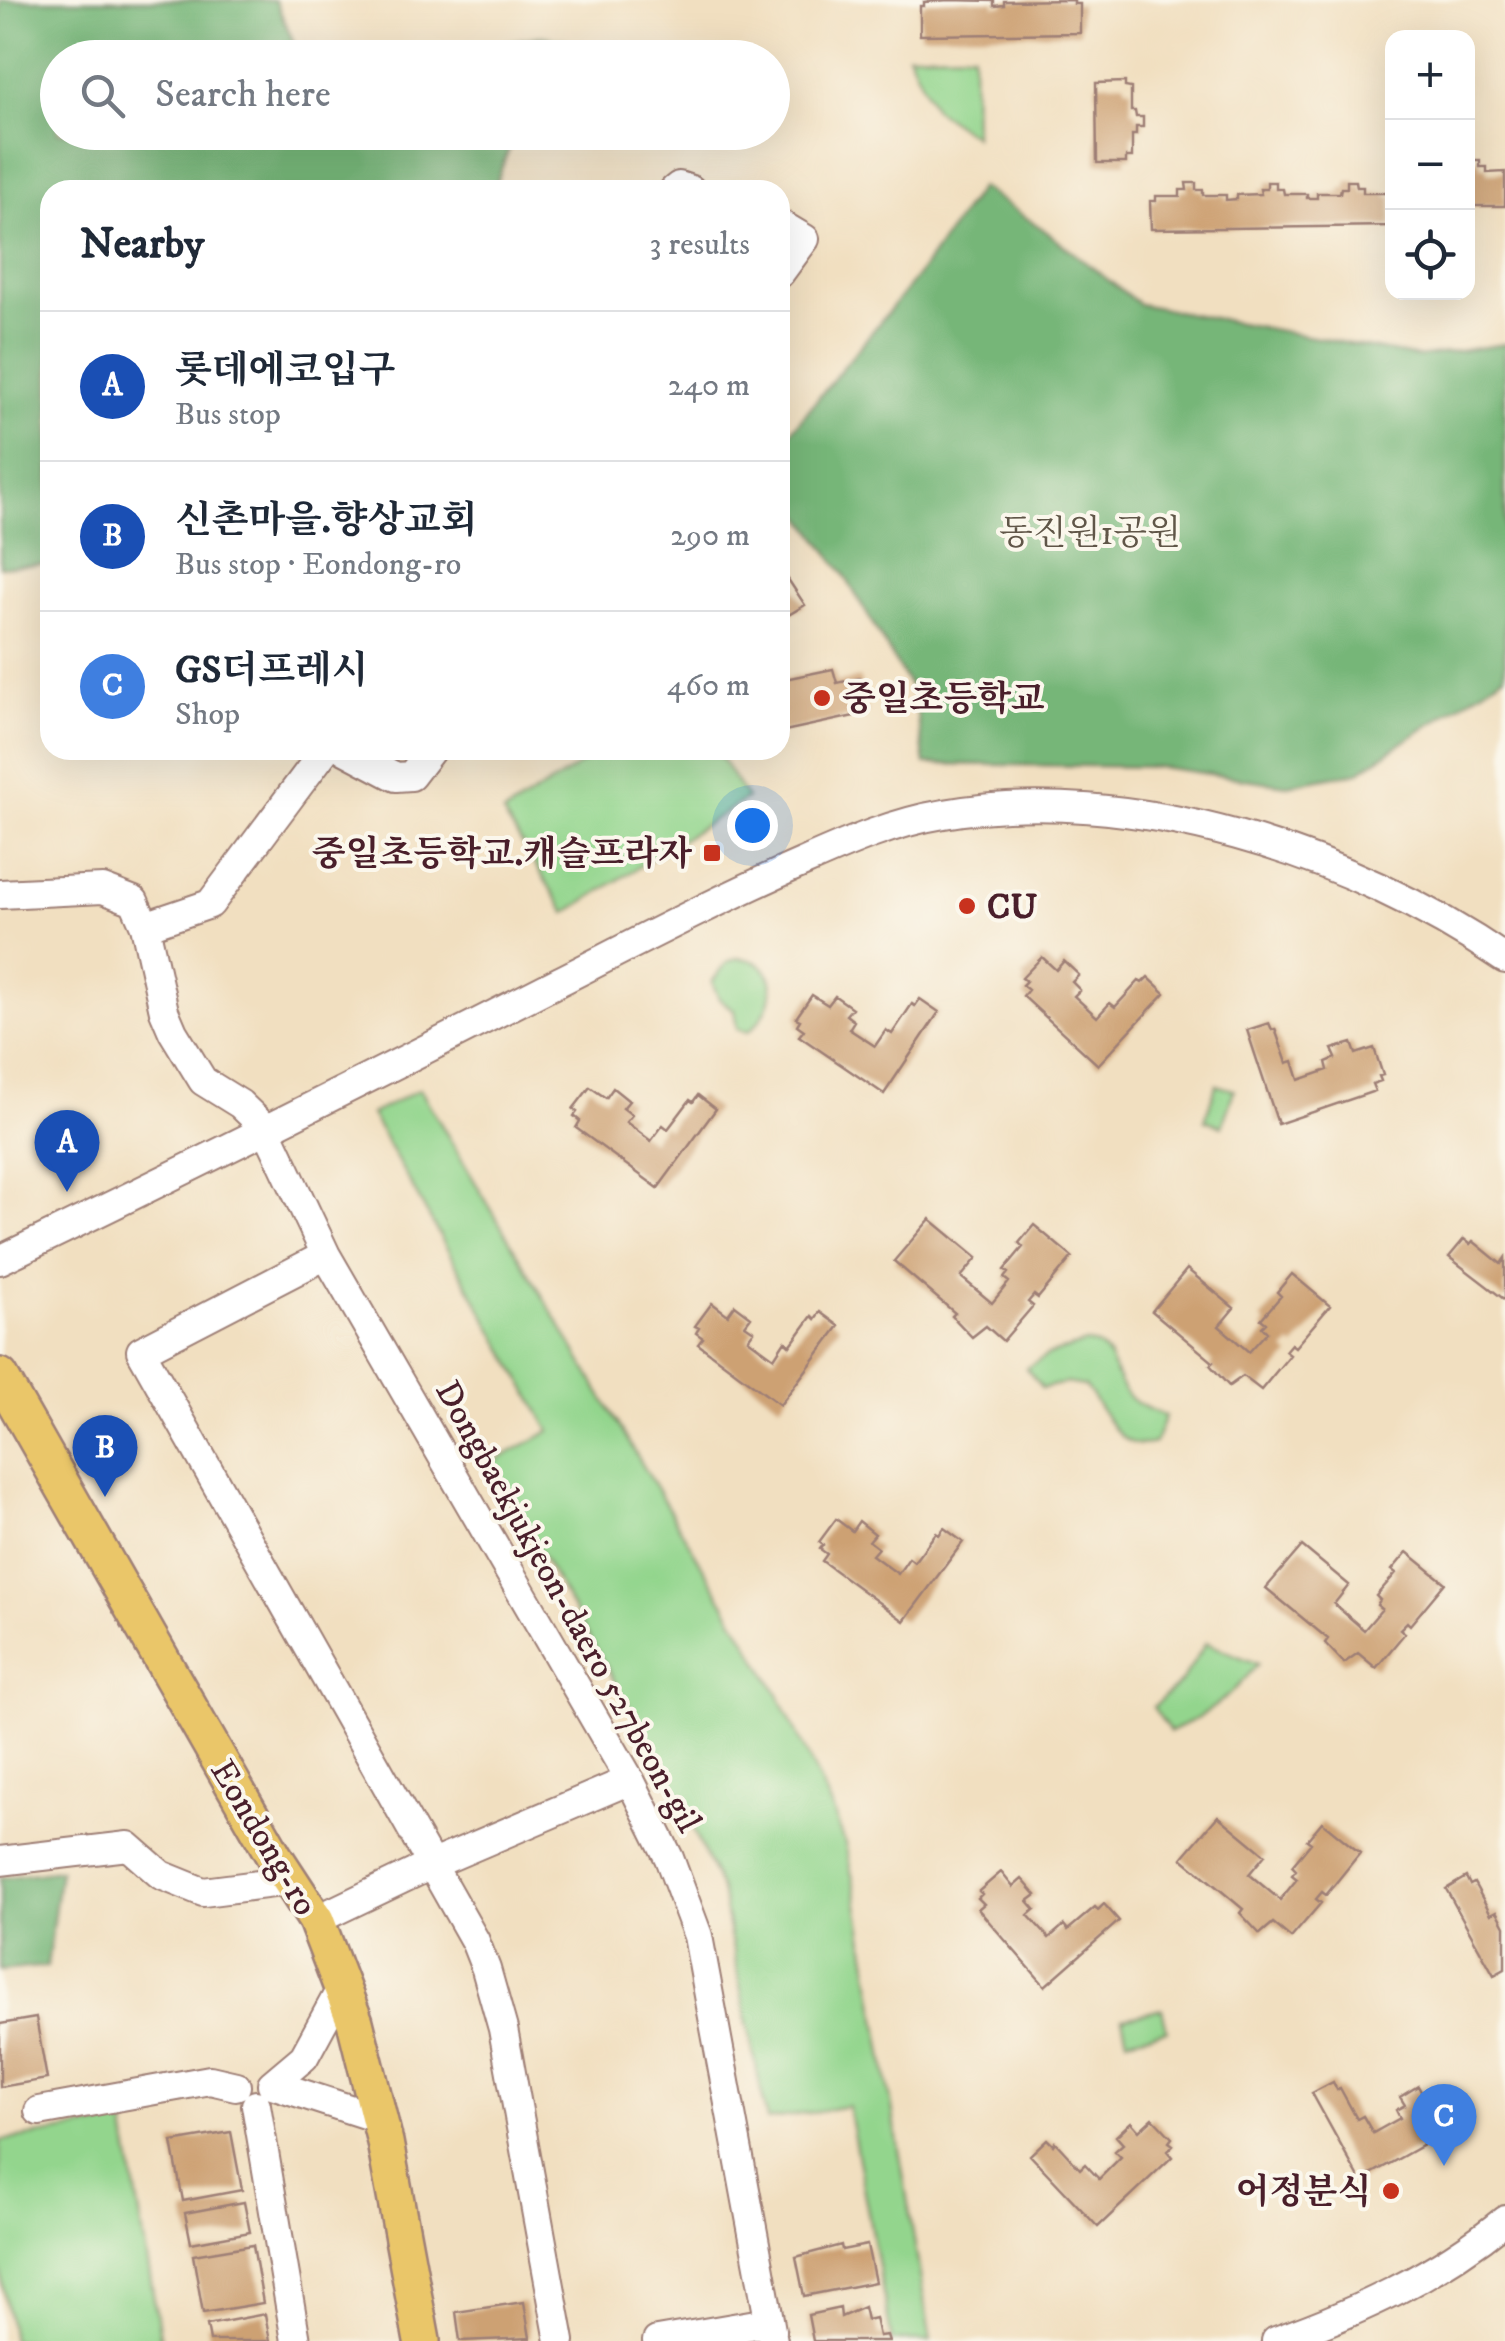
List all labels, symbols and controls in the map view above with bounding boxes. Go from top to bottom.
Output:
map controls [1385,30,1475,300]
button: + [1385,30,1475,120]
search box [40,40,790,150]
icon: search [75,68,130,123]
text: Search here [155,71,331,119]
button: − [1385,120,1475,210]
button: locate [1385,210,1475,300]
text: Nearby [80,219,204,271]
text: 3 results [649,225,750,265]
text: 롯데에코입구 [175,347,395,395]
text: A [102,366,123,406]
text: 240 m [668,366,750,406]
text: Bus stop [175,395,281,435]
text: 신촌마을.향상교회 [175,497,478,545]
park label: 동진원1공원 [999,512,1181,556]
text: B [102,516,123,556]
text: 290 m [670,516,750,556]
text: Bus stop · Eondong-ro [175,545,461,585]
text: GS더프레시 [175,647,368,695]
text: C [102,666,123,706]
text: 460 m [667,666,750,706]
place label: 중일초등학교 [842,678,1045,722]
marker: 중일초등학교 [811,687,833,709]
text: Shop [175,695,240,735]
your location [727,800,778,851]
place label: 중일초등학교.캐슬프라자 [312,833,692,877]
marker: 중일초등학교.캐슬프라자 [701,842,723,864]
place label: CU [987,886,1037,930]
marker: CU [956,895,978,917]
pin: A [34,1110,100,1192]
street label: Dongbaekjukjeon-daero 527beon-gil [424,1373,710,1841]
pin: B [72,1414,138,1497]
street label: Eondong-ro [200,1752,327,1924]
pin: C [1412,2084,1476,2166]
place label: 어정분식 [1236,2171,1371,2215]
marker: 어정분식 [1380,2180,1402,2202]

